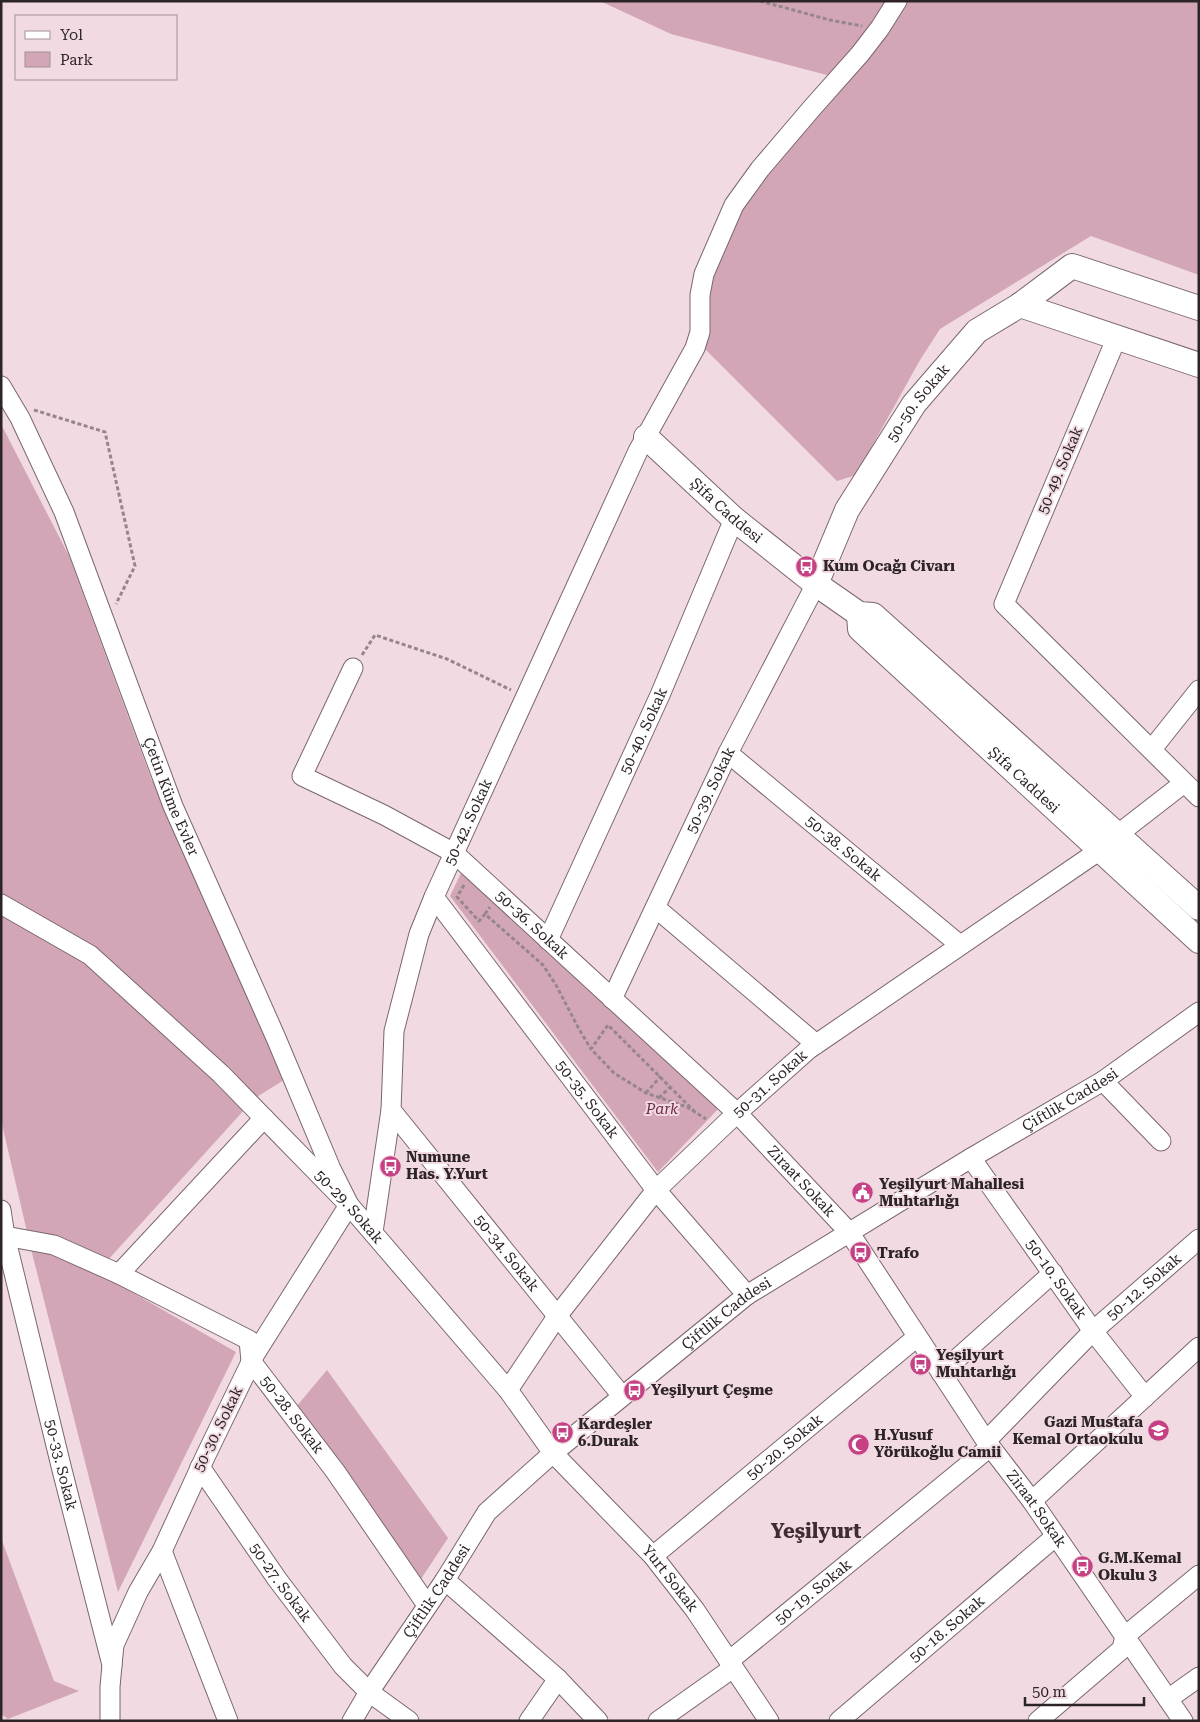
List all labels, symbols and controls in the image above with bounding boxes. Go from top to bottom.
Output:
legend [15,15,178,80]
text: Yol [60,26,83,44]
text: Park [60,51,94,69]
street label: 50-50. Sokak [883,360,954,445]
street label: 50-49. Sokak [1033,423,1087,516]
street label: Şifa Caddesi [687,474,766,547]
bus stop icon: Kum Ocağı Civarı [795,554,819,578]
place label: Kum Ocağı Civarı [823,557,955,575]
street label: 50-40. Sokak [616,684,671,777]
street label: Çetin Küme Evler [139,735,203,858]
street label: 50-39. Sokak [682,743,739,836]
street label: Şifa Caddesi [985,743,1063,817]
street label: 50-42. Sokak [441,775,496,868]
street label: 50-38. Sokak [802,812,886,886]
street label: 50-36. Sokak [492,887,573,963]
street label: 50-31. Sokak [729,1046,811,1121]
street label: 50-35. Sokak [552,1057,623,1142]
street label: Çiftlik Caddesi [1019,1064,1122,1135]
park label: Park [645,1100,679,1118]
street label: Ziraat Sokak [764,1142,839,1221]
place label: Numune Has. Y.Yurt [406,1148,488,1183]
bus stop icon: Numune Has. Y.Yurt [378,1154,402,1178]
street label: 50-29. Sokak [311,1166,387,1248]
place label: Yeşilyurt Mahallesi Muhtarlığı [879,1175,1024,1210]
public building icon: Yeşilyurt Mahallesi Muhtarlığı [851,1181,875,1205]
street label: 50-34. Sokak [470,1211,543,1295]
street label: 50-10. Sokak [1022,1236,1091,1323]
bus stop icon: Trafo [849,1241,873,1265]
place label: Trafo [877,1244,920,1262]
street label: 50-12. Sokak [1103,1249,1186,1324]
street label: Çiftlik Caddesi [678,1273,775,1354]
place label: Yeşilyurt Muhtarlığı [936,1346,1016,1381]
bus stop icon: Yeşilyurt Muhtarlığı [908,1352,932,1376]
street label: 50-28. Sokak [257,1372,328,1458]
bus stop icon: Yeşilyurt Çeşme [623,1378,647,1402]
place label: Yeşilyurt Çeşme [651,1381,773,1399]
street label: 50-30. Sokak [189,1383,247,1475]
street label: 50-20. Sokak [743,1410,827,1484]
place label: Gazi Mustafa Kemal Ortaokulu [1012,1413,1143,1448]
place label: Kardeşler 6.Durak [578,1415,653,1450]
street label: 50-33. Sokak [41,1418,81,1513]
school or university icon: Gazi Mustafa Kemal Ortaokulu [1147,1419,1171,1443]
bus stop icon: Kardeşler 6.Durak [550,1421,574,1445]
place label: H.Yusuf Yörükoğlu Camii [874,1426,1001,1461]
mosque icon: H.Yusuf Yörükoğlu Camii [846,1432,870,1456]
street label: Ziraat Sokak [1003,1466,1070,1551]
district label: Yeşilyurt [771,1519,861,1543]
street label: 50-27. Sokak [246,1540,316,1626]
street label: Çiftlik Caddesi [399,1541,474,1641]
street label: Yurt Sokak [638,1541,702,1616]
place label: G.M.Kemal Okulu 3 [1098,1549,1182,1584]
street label: 50-19. Sokak [771,1555,855,1628]
bus stop icon: G.M.Kemal Okulu 3 [1070,1555,1094,1579]
street label: 50-18. Sokak [906,1591,989,1666]
scale bar [1025,1674,1144,1706]
text: 50 m [1032,1683,1067,1701]

